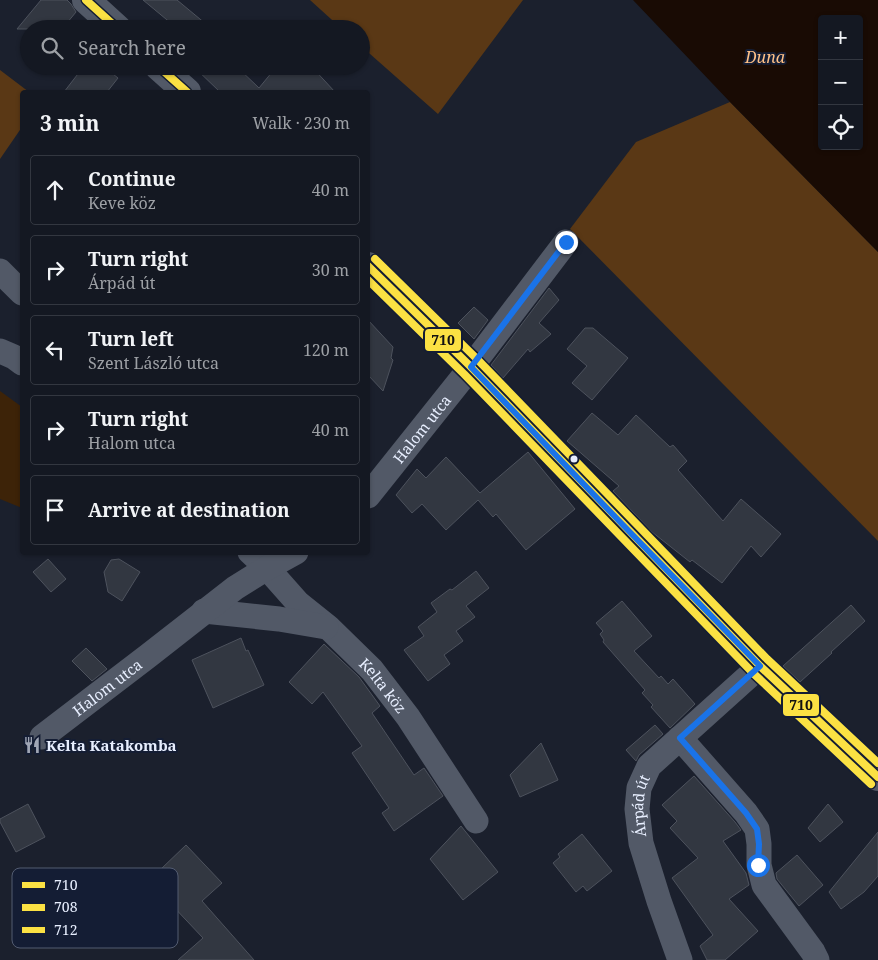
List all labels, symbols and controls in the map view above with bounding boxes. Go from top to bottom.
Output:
map controls [818,15,863,150]
button: + [818,15,863,60]
search box [20,20,370,75]
icon: search [38,34,66,62]
text: Search here [78,35,186,61]
water label: Duna [744,46,786,68]
button: − [818,60,863,105]
button: locate [818,105,863,150]
text: 3 min [40,109,99,137]
text: Walk · 230 m [253,112,350,134]
text: Continue [88,166,176,192]
icon: ahead [41,176,69,204]
text: 40 m [312,179,349,201]
text: Keve köz [88,192,156,214]
route end [555,231,578,254]
text: Turn right [88,246,188,272]
icon: right [41,256,69,284]
text: 30 m [312,259,349,281]
text: Árpád út [88,272,155,294]
text: Turn left [88,326,174,352]
line badge: 710 [424,328,462,352]
text: 710 [431,330,455,349]
icon: left [41,336,69,364]
text: 120 m [303,339,349,361]
text: Szent László utca [88,352,219,374]
street label: Halom utca [388,390,455,467]
text: Turn right [88,406,188,432]
icon: right [41,416,69,444]
text: 40 m [312,419,349,441]
text: Halom utca [88,432,176,454]
unlabelled marker [569,454,579,464]
icon: arrive [41,496,69,524]
text: Arrive at destination [88,497,290,523]
street label: Kelta köz [355,653,411,717]
street label: Halom utca [68,654,146,720]
line badge: 710 [782,693,820,717]
text: 710 [789,695,813,714]
restaurant icon: Kelta Katakomba [22,735,42,755]
place label: Kelta Katakomba [46,735,177,755]
street label: Árpád út [627,771,654,838]
route start [747,854,770,877]
legend [12,868,178,948]
text: 710 [54,875,78,894]
text: 708 [54,897,78,916]
text: 712 [54,920,77,939]

